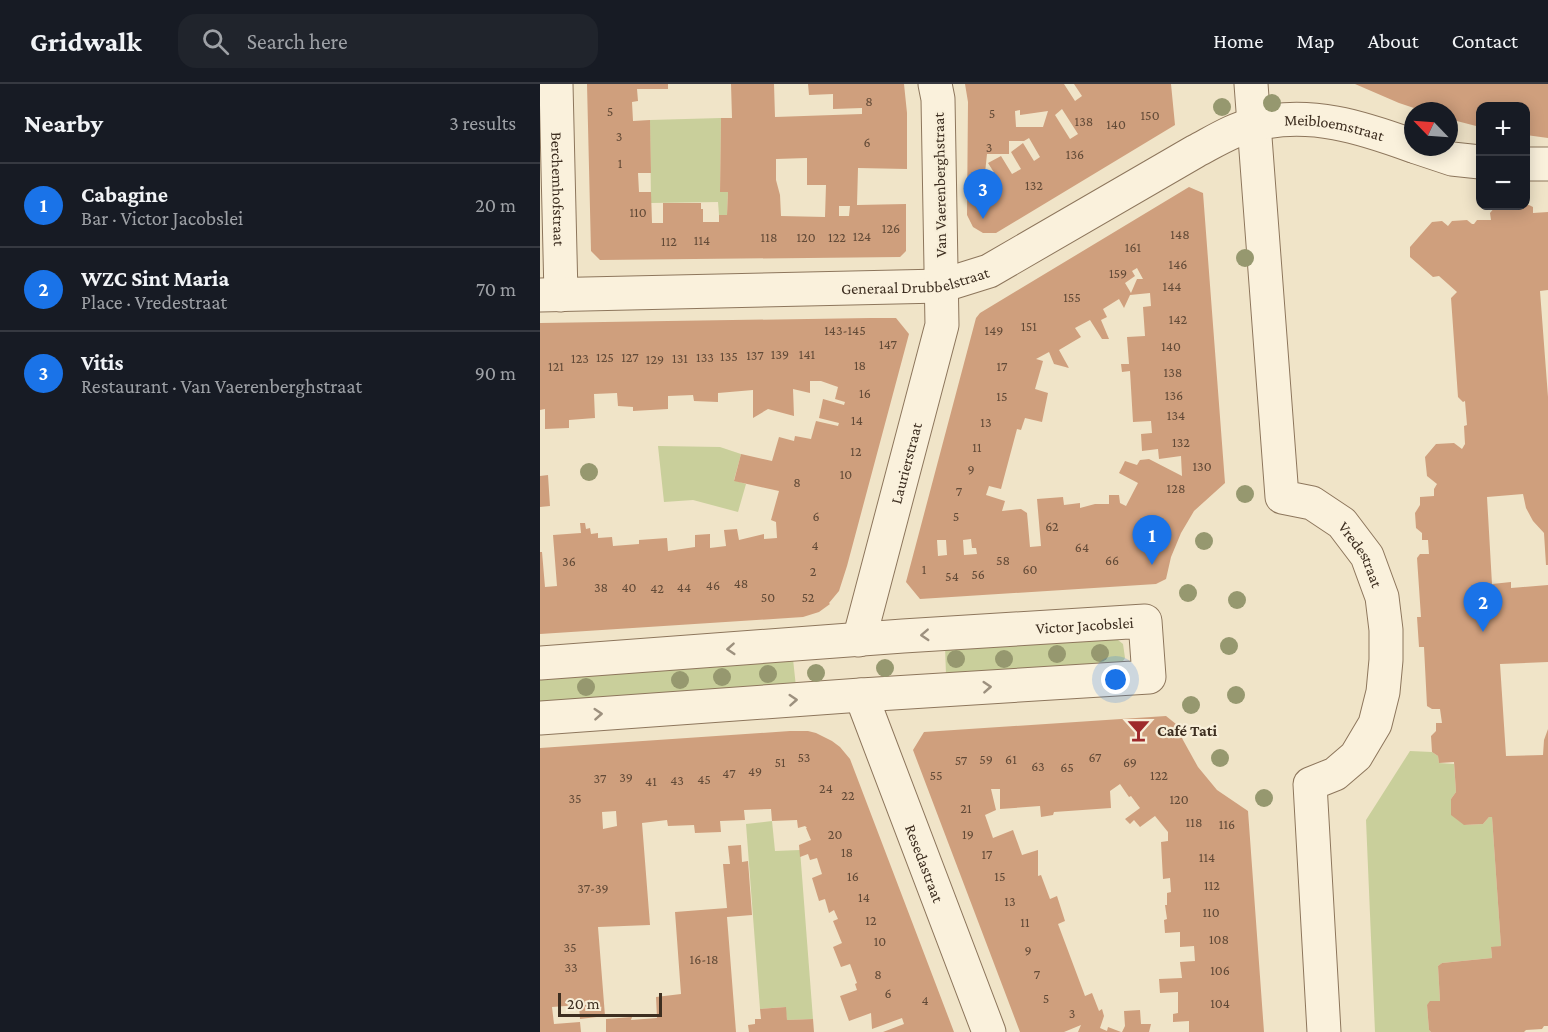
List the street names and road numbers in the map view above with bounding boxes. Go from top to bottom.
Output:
street label: Meibloemstraat [1284,111,1387,145]
street label: Van Vaerenberghstraat [930,112,950,258]
street label: Berchemhofstraat [548,132,568,247]
street label: Generaal Drubbelstraat [841,263,992,297]
street label: Laurierstraat [887,420,925,506]
street label: Vredestraat [1335,518,1386,590]
street label: Victor Jacobslei [1035,614,1134,637]
street label: Resedastraat [902,822,947,905]

